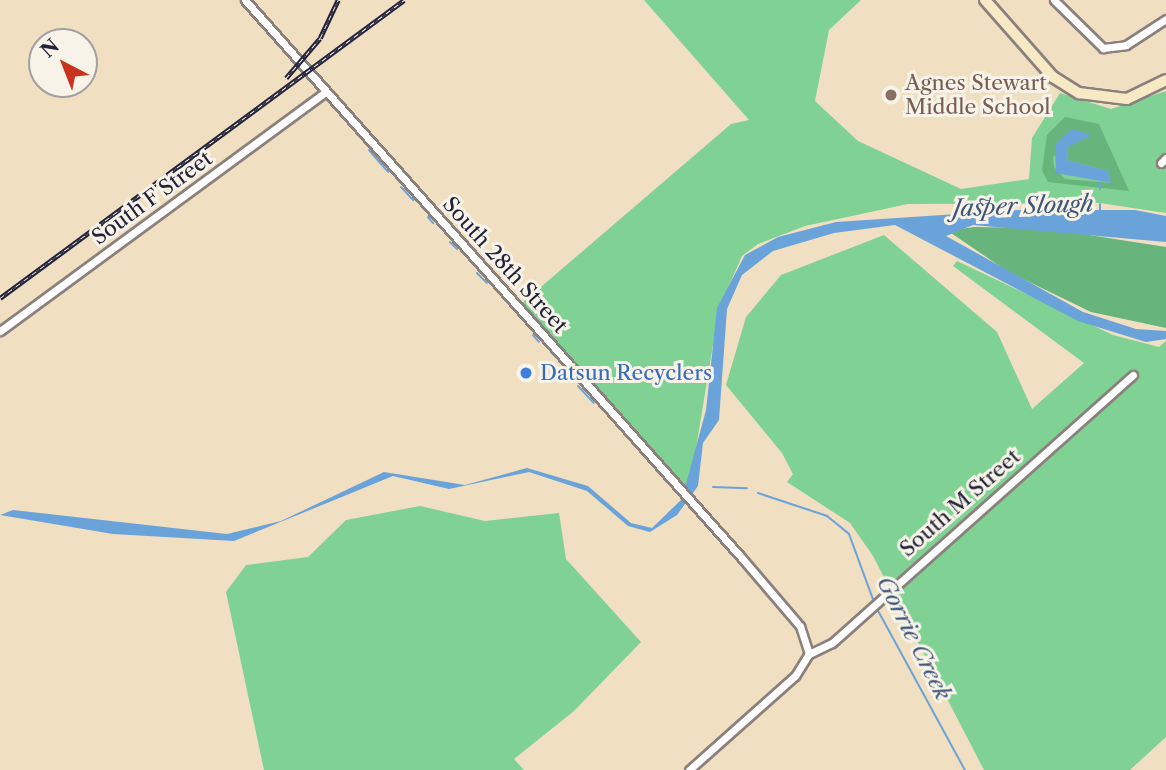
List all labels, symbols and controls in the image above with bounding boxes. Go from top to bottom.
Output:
north arrow [28,28,98,98]
text: N [36,34,64,63]
place label: Agnes Stewart Middle School [905,70,1050,120]
marker: Agnes Stewart Middle School [883,87,899,103]
street label: South F Street [87,146,217,250]
water label: Jasper Slough [952,190,1094,222]
street label: South 28th Street [437,192,573,338]
place label: Datsun Recyclers [540,360,712,386]
marker: Datsun Recyclers [518,365,534,381]
street label: South M Street [895,444,1025,562]
water label: Gorrie Creek [871,571,957,705]

